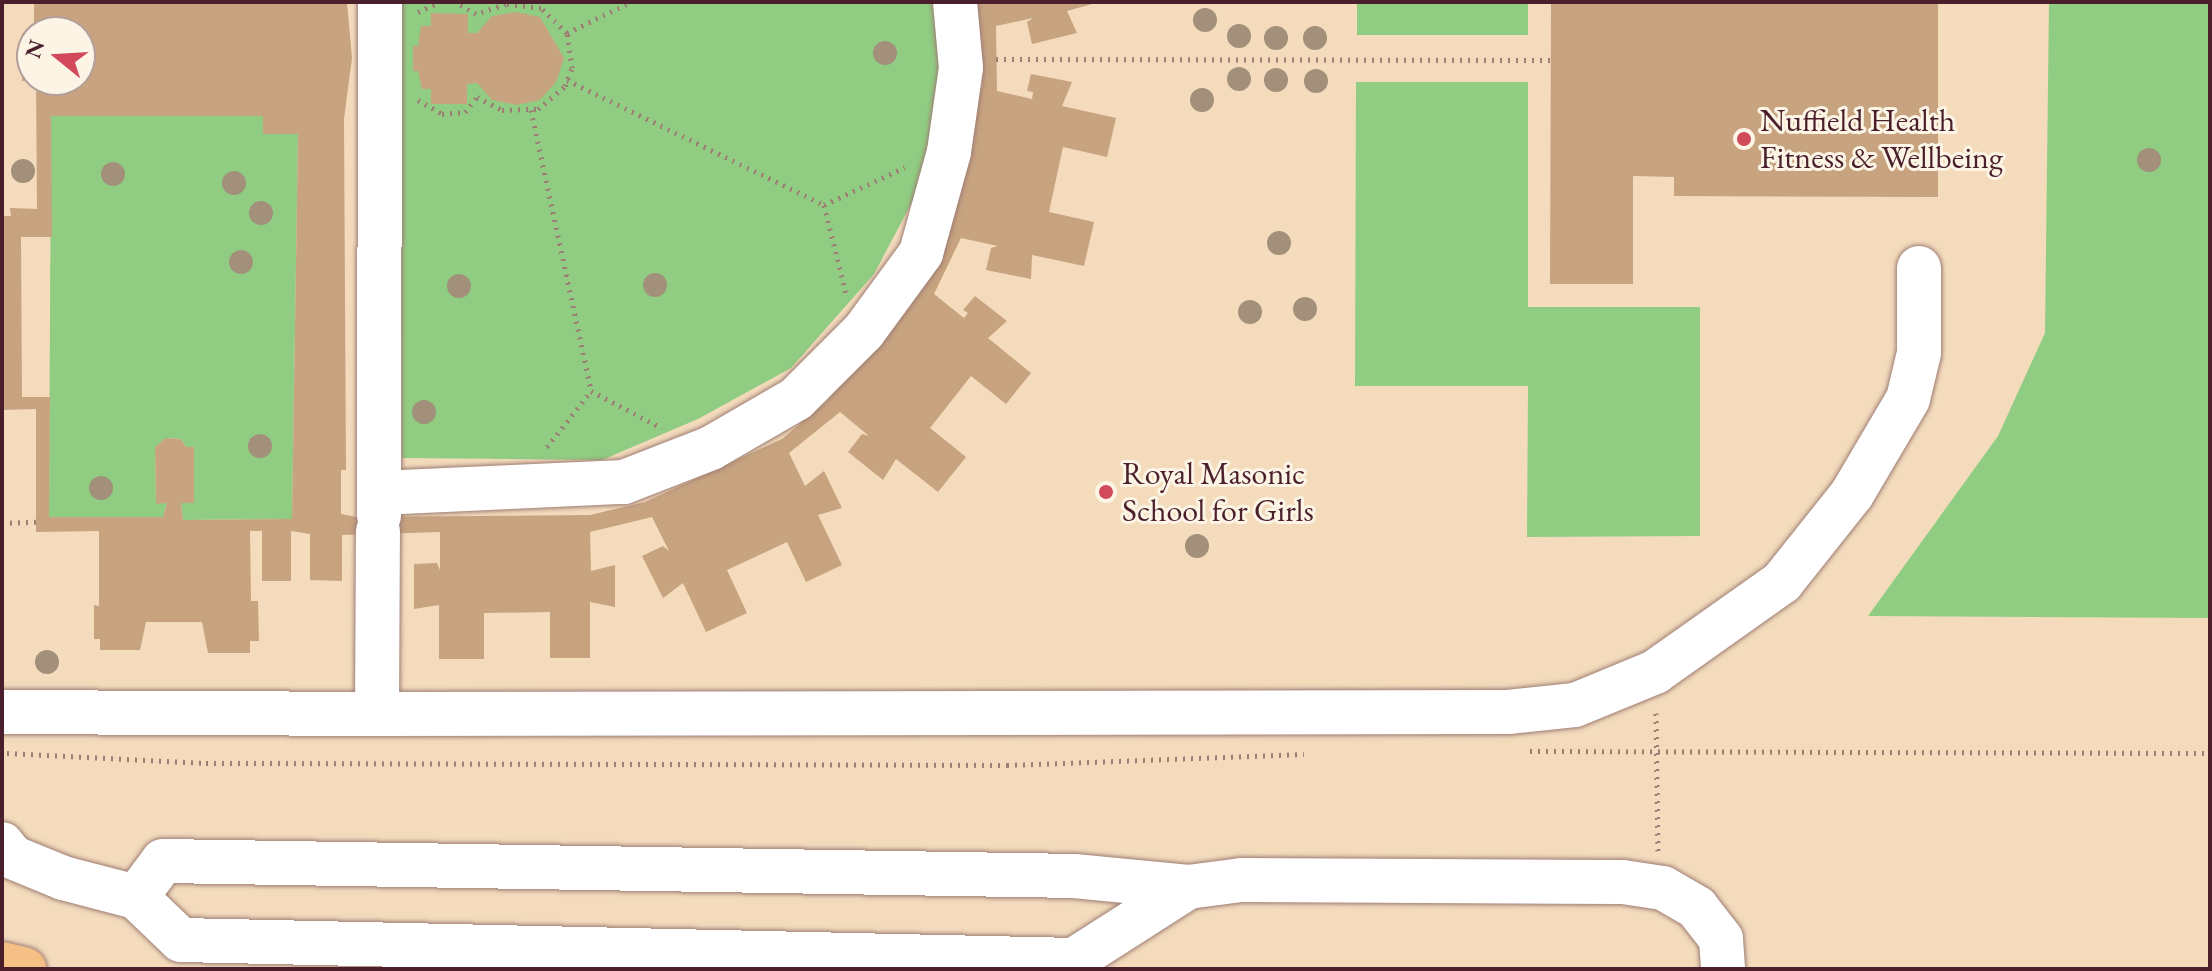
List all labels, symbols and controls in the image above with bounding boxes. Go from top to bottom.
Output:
north arrow [16,16,96,96]
text: N [18,36,51,62]
place label: Nuffield Health Fitness & Wellbeing [1760,102,2003,177]
marker: Nuffield Health Fitness & Wellbeing [1735,130,1753,148]
place label: Royal Masonic School for Girls [1122,455,1314,530]
marker: Royal Masonic School for Girls [1097,483,1115,501]

